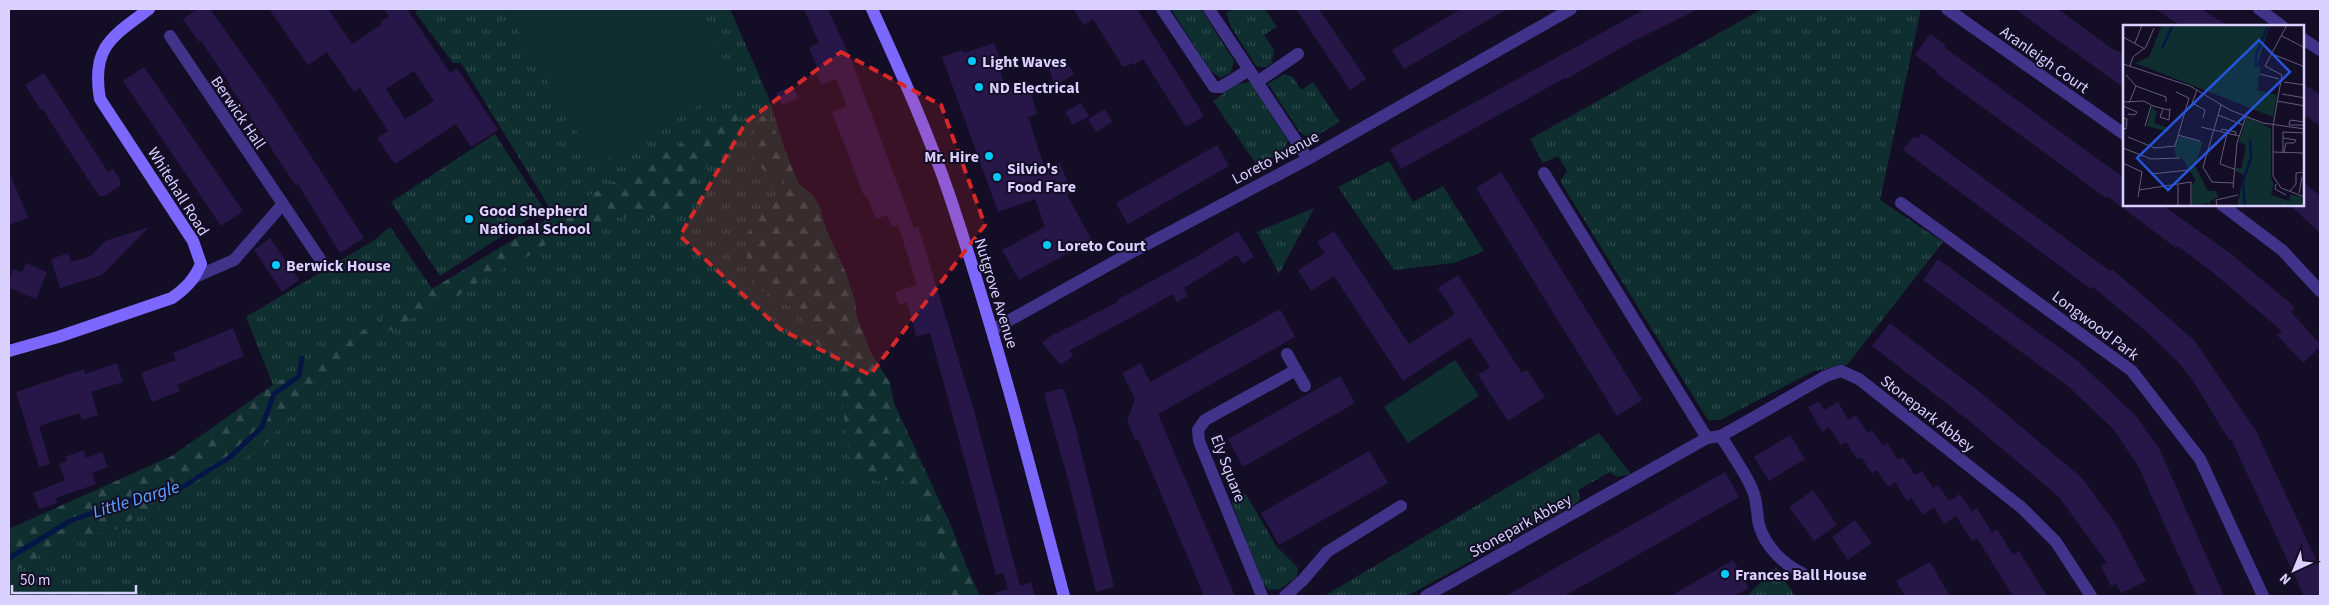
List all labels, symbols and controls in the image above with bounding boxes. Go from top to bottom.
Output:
street label: Aranleigh Court [1995,21,2094,99]
inset map [2123,25,2304,206]
place label: Light Waves [982,51,1067,73]
marker: Light Waves [966,55,978,67]
street label: Berwick Hall [206,72,271,153]
place label: ND Electrical [989,77,1080,99]
marker: ND Electrical [973,81,985,93]
street label: Loreto Avenue [1228,126,1323,190]
street label: Whitehall Road [142,143,214,240]
place label: Mr. Hire [924,146,979,168]
marker: Mr. Hire [983,150,995,162]
place label: Silvio's Food Fare [1007,158,1076,198]
marker: Silvio's Food Fare [991,171,1003,183]
place label: Good Shepherd National School [479,200,591,240]
marker: Good Shepherd National School [463,213,475,225]
street label: Nutgrove Avenue [969,235,1023,351]
place label: Loreto Court [1057,235,1146,257]
marker: Loreto Court [1041,239,1053,251]
place label: Berwick House [286,255,391,277]
marker: Berwick House [270,259,282,271]
street label: Longwood Park [2047,286,2144,366]
street label: Stonepark Abbey [1876,370,1979,458]
street label: Ely Square [1205,431,1251,505]
water label: Little Dargle [89,474,183,525]
street label: Stonepark Abbey [1465,488,1576,563]
north arrow [2269,545,2319,595]
scale bar [12,562,136,594]
place label: Frances Ball House [1735,564,1867,586]
marker: Frances Ball House [1719,568,1731,580]
text: N [2275,568,2296,589]
text: 50 m [20,570,50,591]

